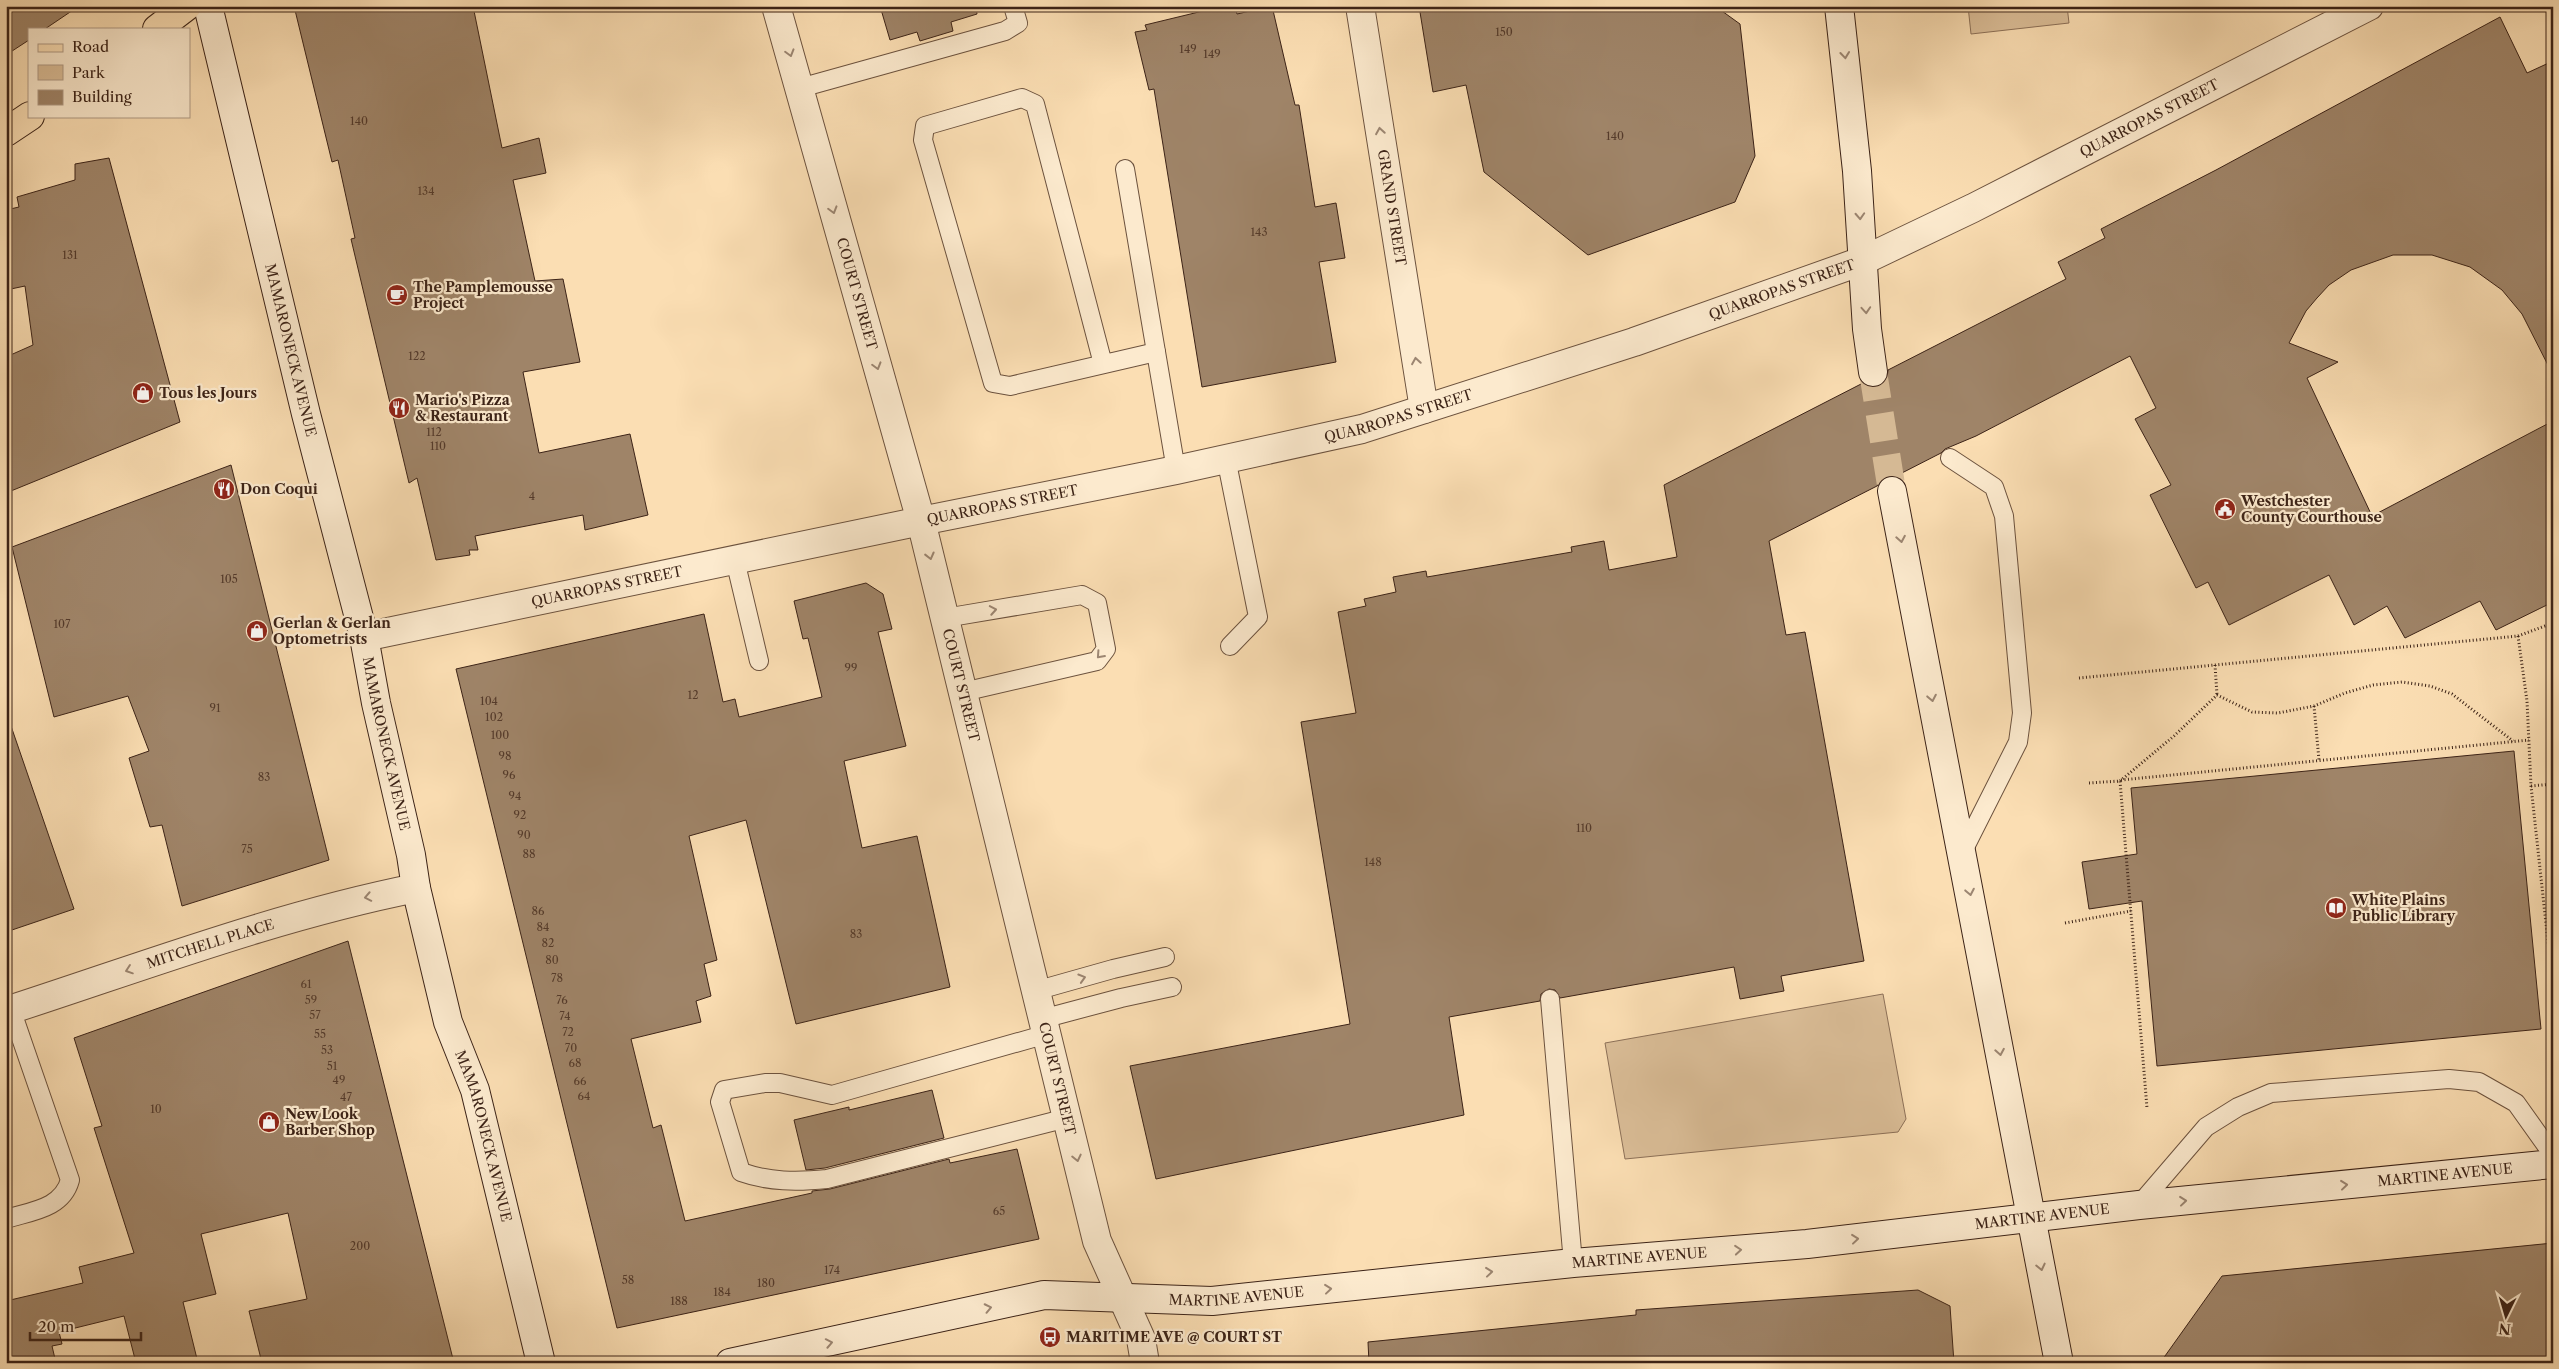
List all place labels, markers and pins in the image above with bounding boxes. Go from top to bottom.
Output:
place label: The Pamplemousse Project [413,278,553,312]
cafe icon: The Pamplemousse Project [385,283,409,307]
shop icon: Tous les Jours [131,381,155,405]
place label: Tous les Jours [159,384,257,402]
place label: Mario's Pizza & Restaurant [415,391,511,425]
restaurant icon: Mario's Pizza & Restaurant [387,396,411,420]
restaurant icon: Don Coqui [212,477,236,501]
place label: Don Coqui [240,480,318,498]
place label: Westchester County Courthouse [2240,492,2382,526]
public building icon: Westchester County Courthouse [2213,497,2237,521]
place label: Gerlan & Gerlan Optometrists [273,614,391,648]
shop icon: Gerlan & Gerlan Optometrists [245,619,269,643]
place label: White Plains Public Library [2351,891,2456,925]
library icon: White Plains Public Library [2324,896,2348,920]
place label: New Look Barber Shop [285,1105,375,1139]
shop icon: New Look Barber Shop [257,1110,281,1134]
bus stop icon: MARITIME AVE @ COURT ST [1038,1325,1062,1349]
place label: MARITIME AVE @ COURT ST [1066,1328,1282,1346]

